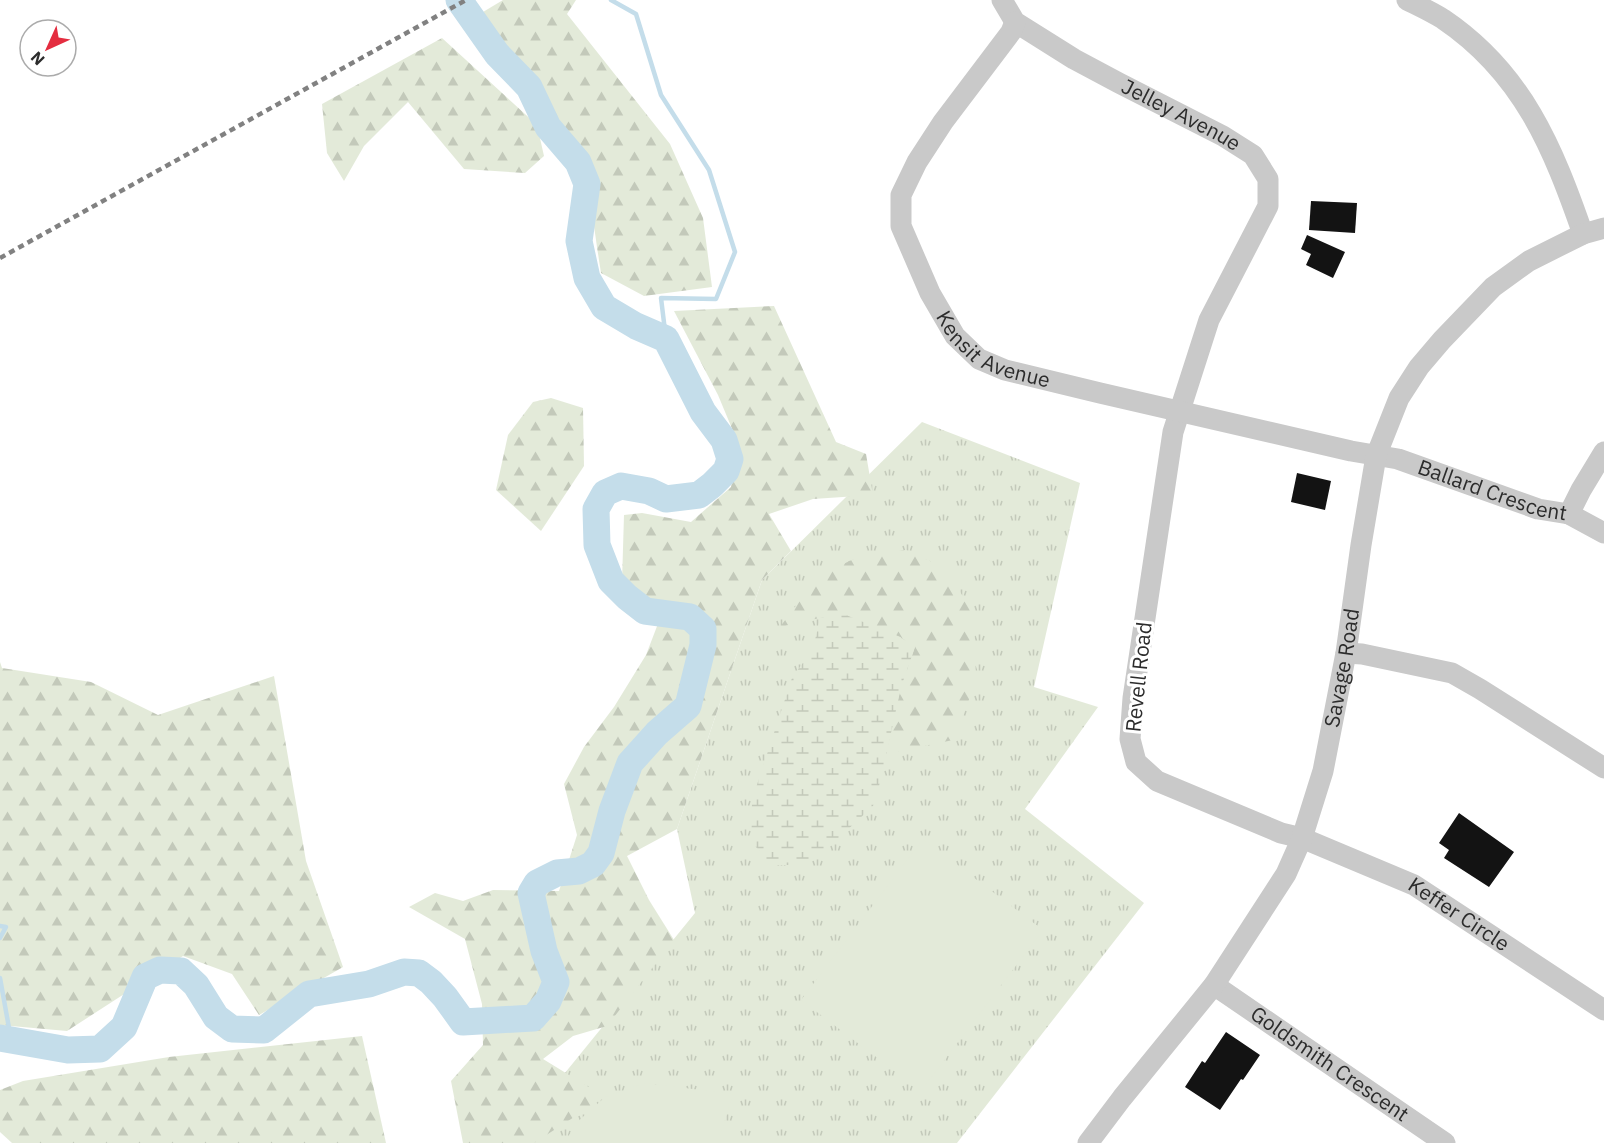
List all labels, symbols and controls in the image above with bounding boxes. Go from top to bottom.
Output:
north arrow [18,18,78,78]
text: N [26,47,49,70]
street label: Jelley Avenue [1117,72,1247,157]
street label: Kensit Avenue [930,305,1053,393]
street label: Ballard Crescent [1414,452,1569,526]
street label: Savage Road [1317,606,1365,730]
street label: Revell Road [1118,620,1158,733]
street label: Keffer Circle [1403,870,1515,957]
street label: Goldsmith Crescent [1245,999,1415,1127]

